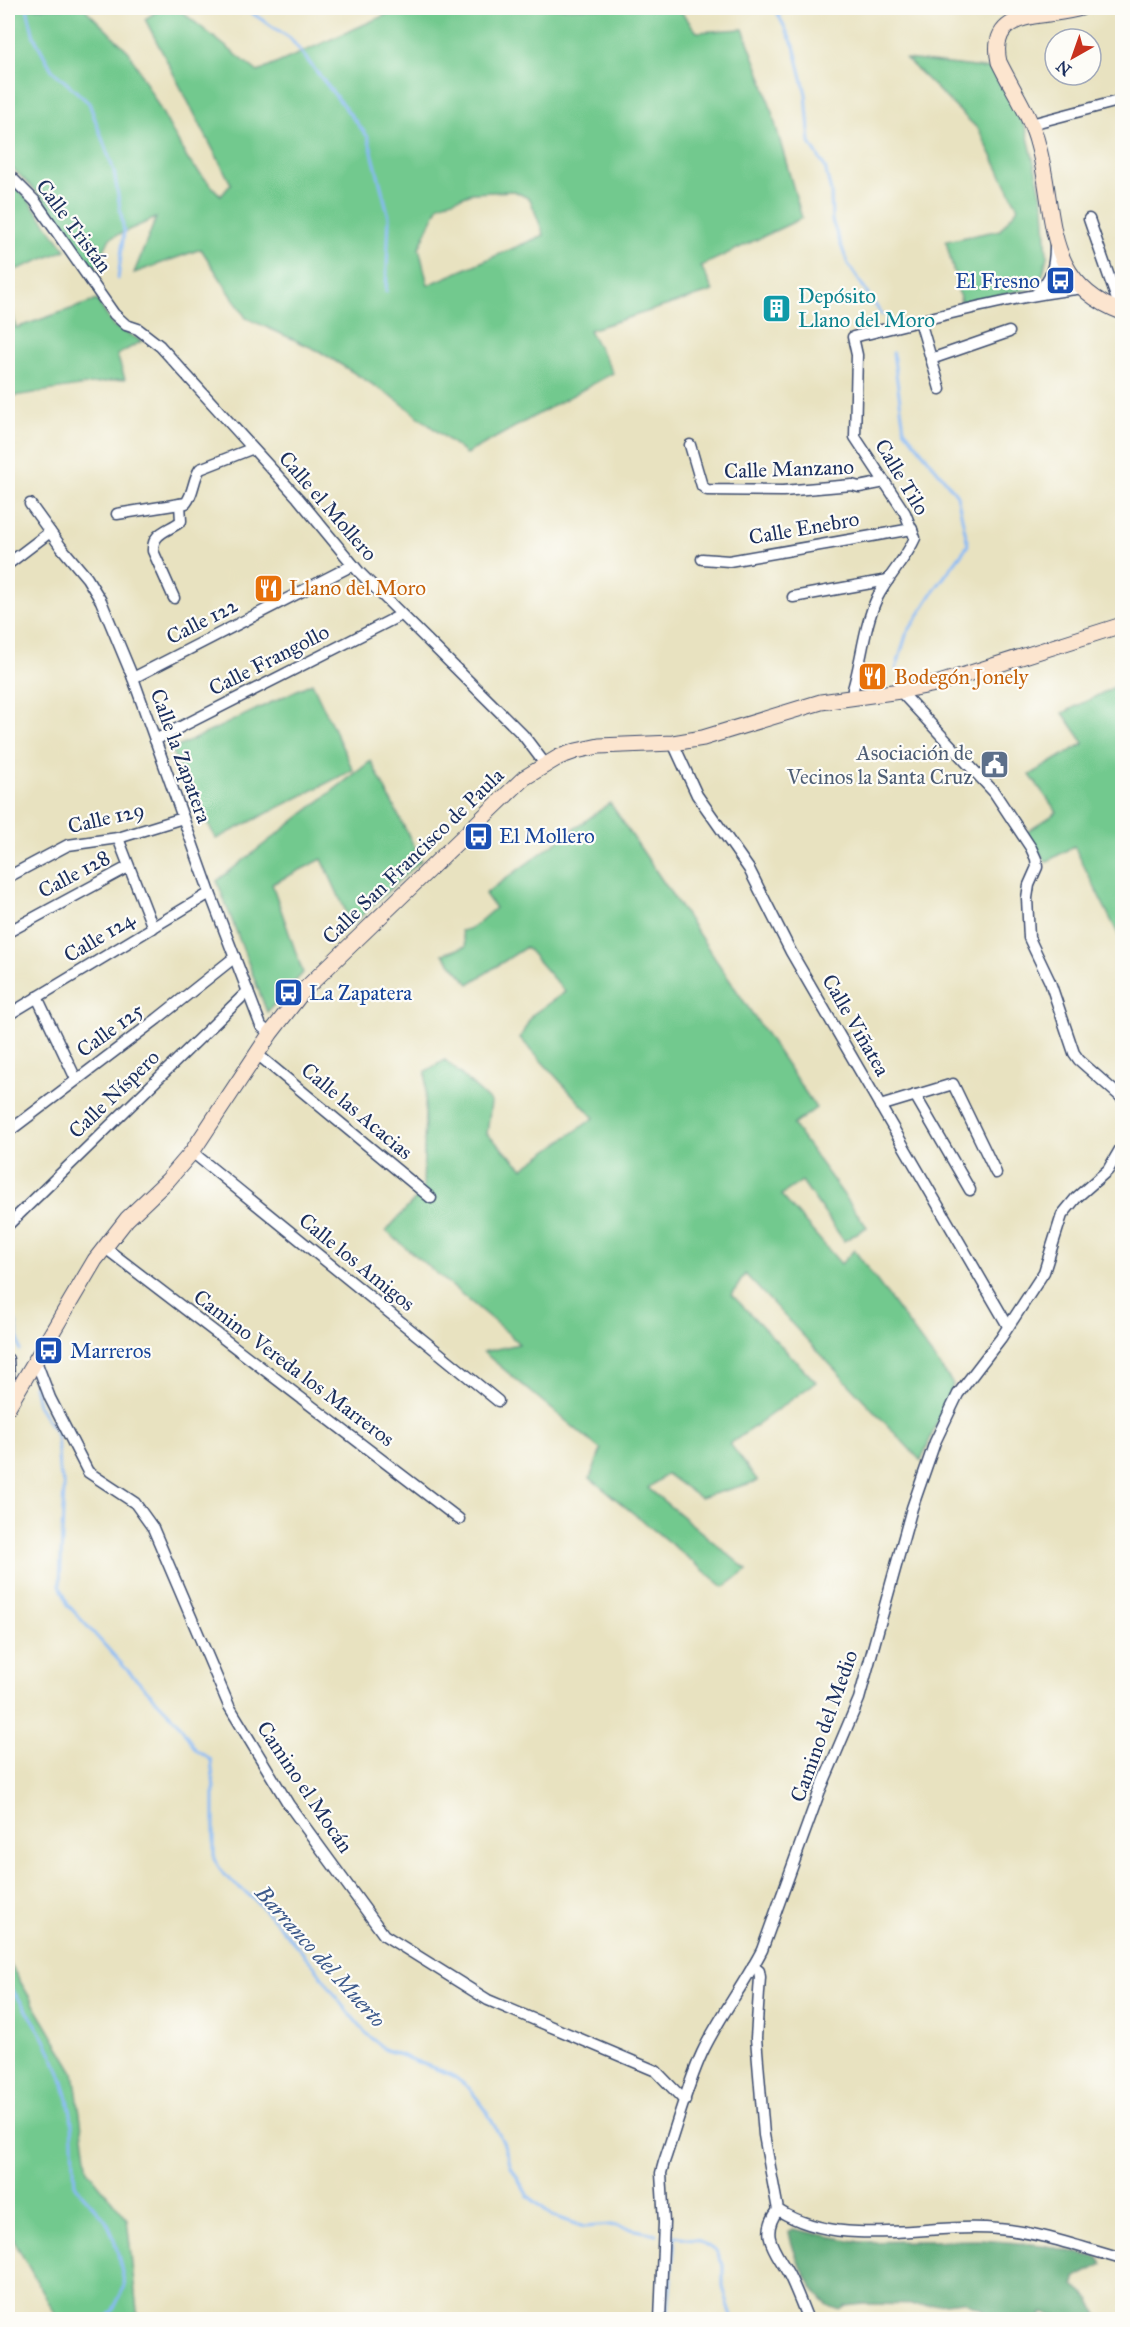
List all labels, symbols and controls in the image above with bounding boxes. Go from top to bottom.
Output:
north arrow [1043,27,1103,87]
text: N [1052,56,1075,80]
street label: Calle Tristán [30,174,118,278]
bus stop icon: El Fresno [1045,265,1077,297]
place label: El Fresno [955,268,1040,294]
place label: Depósito Llano del Moro [798,283,935,333]
building icon: Depósito Llano del Moro [761,292,793,324]
street label: Calle Tilo [869,434,935,520]
street label: Calle el Mollero [273,446,383,567]
street label: Calle Manzano [723,454,855,484]
street label: Calle Enebro [747,505,861,550]
restaurant icon: Llano del Moro [252,572,284,604]
place label: Llano del Moro [289,575,426,601]
street label: Calle 122 [162,592,243,650]
street label: Calle Frangollo [204,618,334,701]
restaurant icon: Bodegón Jonely [857,661,889,693]
place label: Bodegón Jonely [894,664,1030,690]
street label: Calle la Zapatera [145,685,217,827]
place label: Asociación de Vecinos la Santa Cruz [786,740,973,790]
public building icon: Asociación de Vecinos la Santa Cruz [978,749,1010,781]
street label: Calle San Francisco de Paula [317,762,509,950]
street label: Calle 129 [65,797,147,839]
bus stop icon: El Mollero [462,820,494,852]
place label: El Mollero [499,823,595,849]
street label: Calle 128 [34,844,114,904]
street label: Calle 124 [59,905,140,968]
street label: Calle Viñatea [816,969,896,1081]
bus stop icon: La Zapatera [272,977,304,1009]
place label: La Zapatera [309,980,412,1006]
street label: Calle 125 [72,997,149,1063]
street label: Calle Níspero [63,1044,165,1144]
street label: Calle las Acacias [296,1057,418,1165]
street label: Calle los Amigos [294,1207,420,1317]
street label: Camino Vereda los Marreros [188,1284,400,1452]
bus stop icon: Marreros [33,1335,65,1367]
place label: Marreros [70,1338,151,1364]
street label: Camino del Medio [784,1646,864,1806]
street label: Camino el Mocán [251,1716,359,1858]
water label: Barranco del Muerto [249,1879,391,2033]

